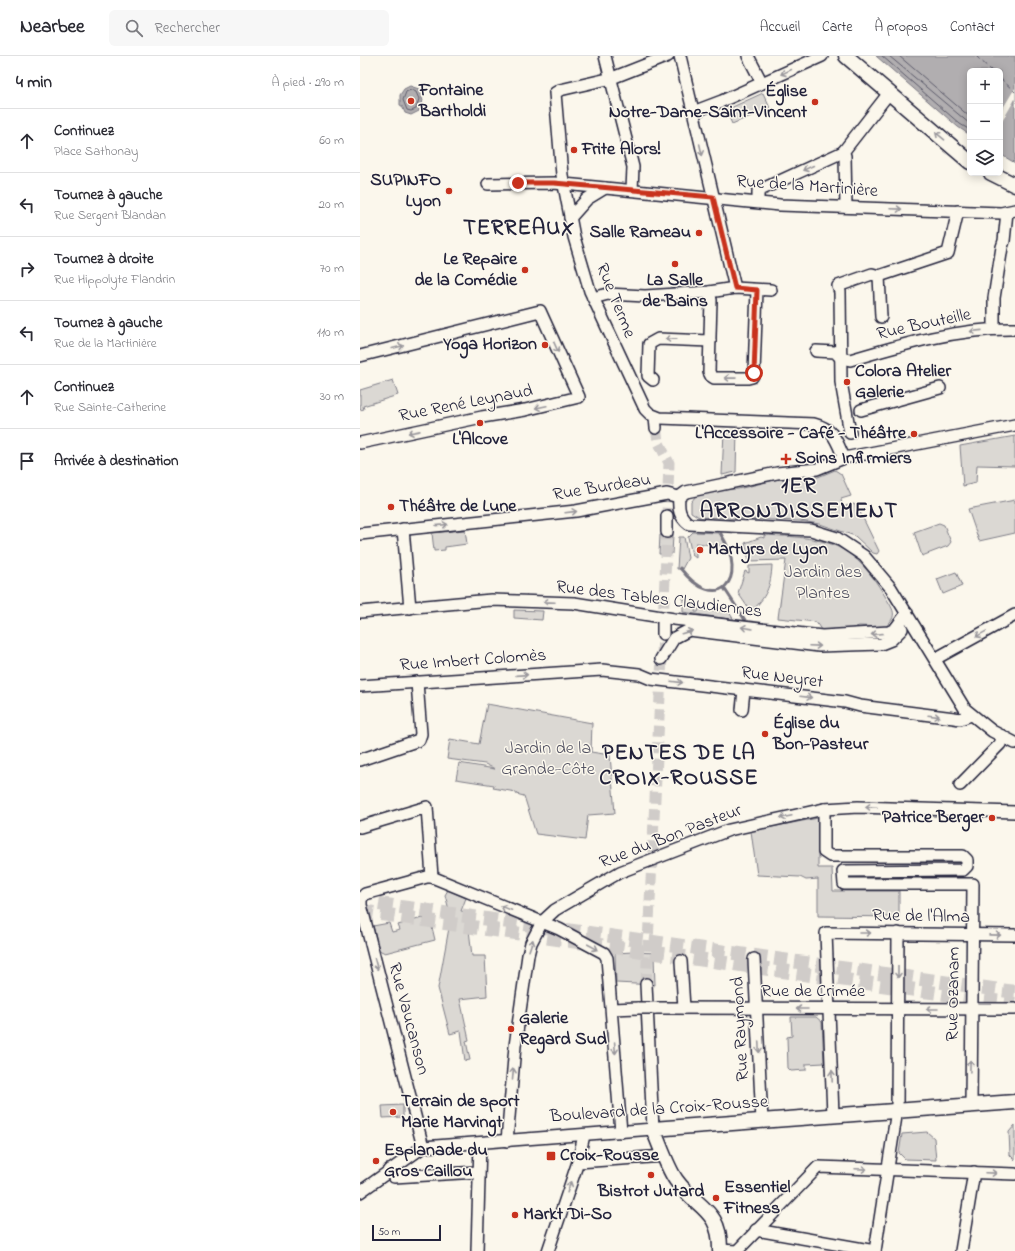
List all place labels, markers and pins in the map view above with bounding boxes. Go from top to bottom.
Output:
place label: Fontaine Bartholdi [418,78,486,125]
place label: Église Notre-Dame-Saint-Vincent [609,79,808,126]
marker: Fontaine Bartholdi [406,96,416,106]
marker: Église Notre-Dame-Saint-Vincent [810,97,820,107]
place label: Frite Alors! [581,137,661,163]
marker: Frite Alors! [569,145,579,155]
place label: SUPINFO Lyon [370,168,441,216]
marker: SUPINFO Lyon [444,186,454,196]
place label: Salle Rameau [589,220,691,246]
marker: Salle Rameau [694,228,704,238]
place label: Le Repaire de la Comédie [414,247,518,294]
marker: La Salle de Bains [670,259,680,269]
marker: Le Repaire de la Comédie [520,265,530,275]
place label: La Salle de Bains [642,268,708,315]
place label: Yoga Horizon [442,332,537,359]
marker: Yoga Horizon [540,340,550,350]
place label: Colora Atelier Galerie [855,359,951,406]
marker: Colora Atelier Galerie [842,377,852,387]
marker: L'Alcove [475,418,485,428]
place label: L'Accessoire - Café - Théâtre [695,421,907,447]
place label: L'Alcove [452,427,509,453]
marker: L'Accessoire - Café - Théâtre [909,429,919,439]
place label: Soins Infirmiers [795,446,912,472]
marker: Soins Infirmiers [780,453,792,465]
place label: Théâtre de Lune [399,494,517,520]
marker: Théâtre de Lune [386,502,396,512]
place label: Martyrs de Lyon [708,537,828,564]
marker: Martyrs de Lyon [695,545,705,555]
place label: Église du Bon-Pasteur [772,711,869,758]
marker: Église du Bon-Pasteur [760,729,770,739]
place label: Patrice Berger [882,805,984,832]
marker: Patrice Berger [987,813,997,823]
place label: Galerie Regard Sud [519,1006,608,1054]
marker: Galerie Regard Sud [506,1024,516,1034]
place label: Terrain de sport Marie Marvingt [401,1089,520,1137]
marker: Terrain de sport Marie Marvingt [388,1107,398,1117]
place label: Esplanade du Gros Caillou [384,1138,488,1185]
place label: Croix-Rousse [560,1143,660,1169]
marker: Croix-Rousse [545,1150,557,1162]
marker: Esplanade du Gros Caillou [371,1156,381,1166]
marker: Bistrot Jutard [646,1170,656,1180]
place label: Essentiel Fitness [723,1175,791,1222]
place label: Bistrot Jutard [597,1179,705,1205]
marker: Essentiel Fitness [711,1193,721,1203]
place label: Markt Di-So [523,1202,612,1228]
marker: Markt Di-So [510,1210,520,1220]

